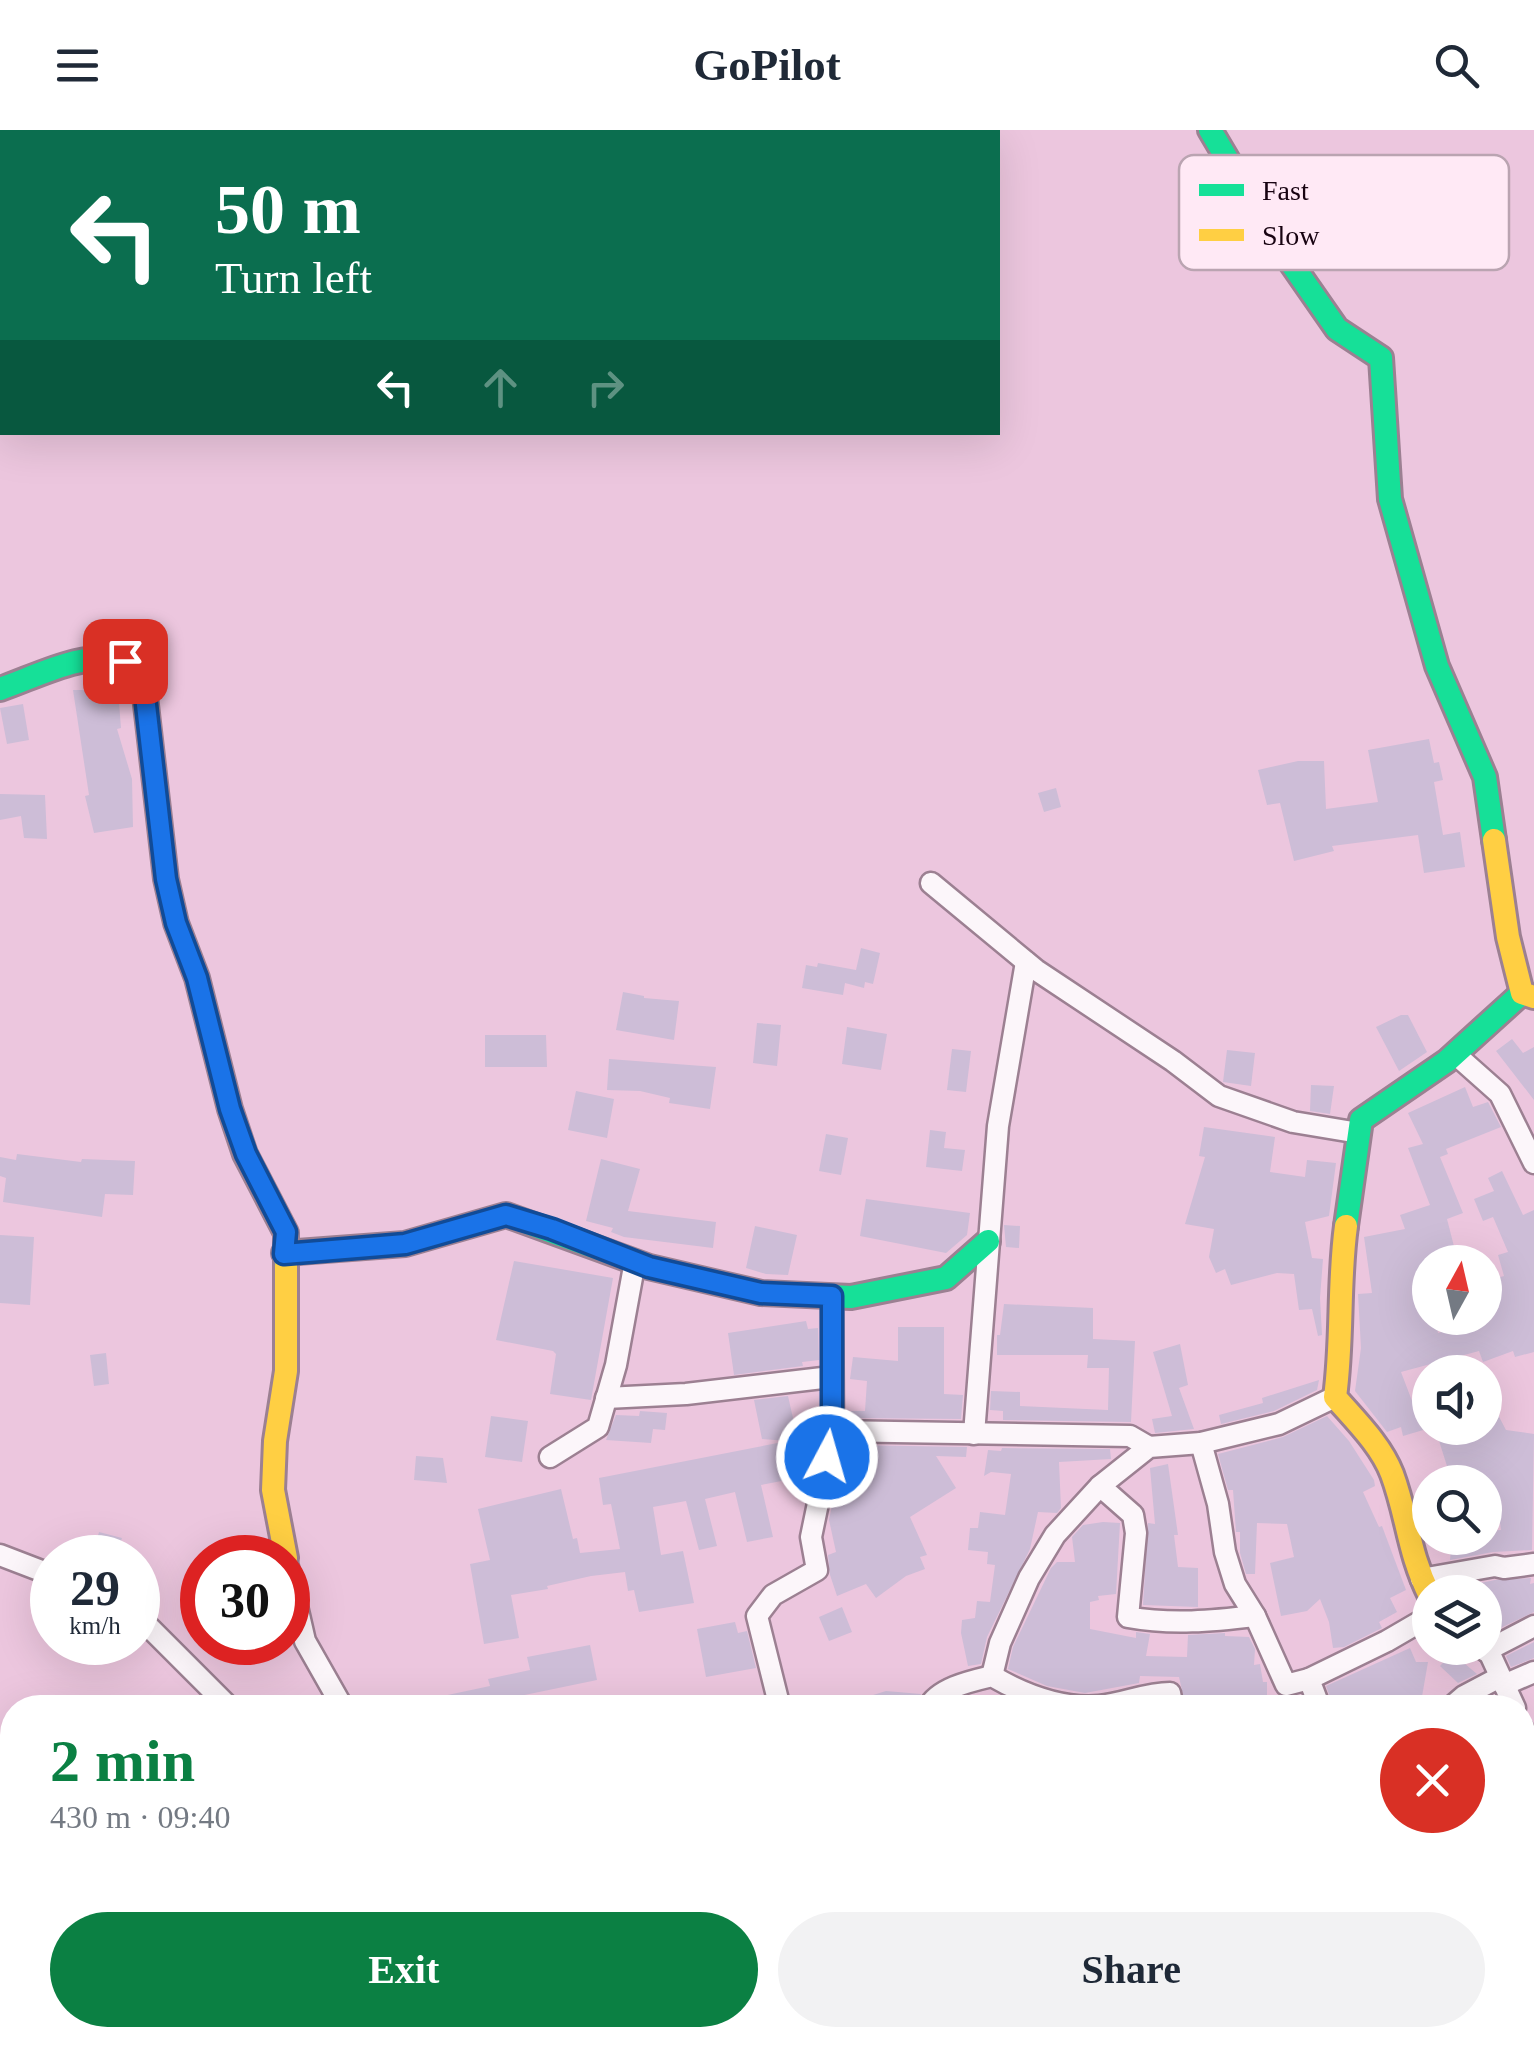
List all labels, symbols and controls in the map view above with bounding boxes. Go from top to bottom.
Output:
icon: menu [50,38,105,93]
icon: search [1429,38,1484,93]
text: GoPilot [693,40,841,90]
legend [1179,155,1509,270]
icon: left [50,170,180,300]
text: 50 m [215,171,361,248]
text: Fast [1262,175,1309,206]
text: Slow [1262,220,1320,251]
text: Turn left [215,253,372,303]
icon: left [368,360,423,415]
icon: ahead [473,360,528,415]
icon: right [578,360,633,415]
pin [83,619,168,704]
icon: arrive [98,634,153,689]
north arrow [1412,1245,1502,1335]
map controls [1412,1245,1502,1665]
button: sound [1412,1355,1502,1445]
position arrow [775,1405,879,1509]
button: search [1412,1465,1502,1555]
speed limit sign: 30 [180,1535,310,1665]
text: 29 [70,1560,120,1616]
button: layers [1412,1575,1502,1665]
text: km/h [69,1612,121,1639]
text: 2 min [50,1728,195,1794]
button: close [1380,1728,1485,1833]
text: 430 m · 09:40 [50,1799,230,1835]
button: Exit [50,1912,758,2027]
button: Share [778,1912,1485,2027]

